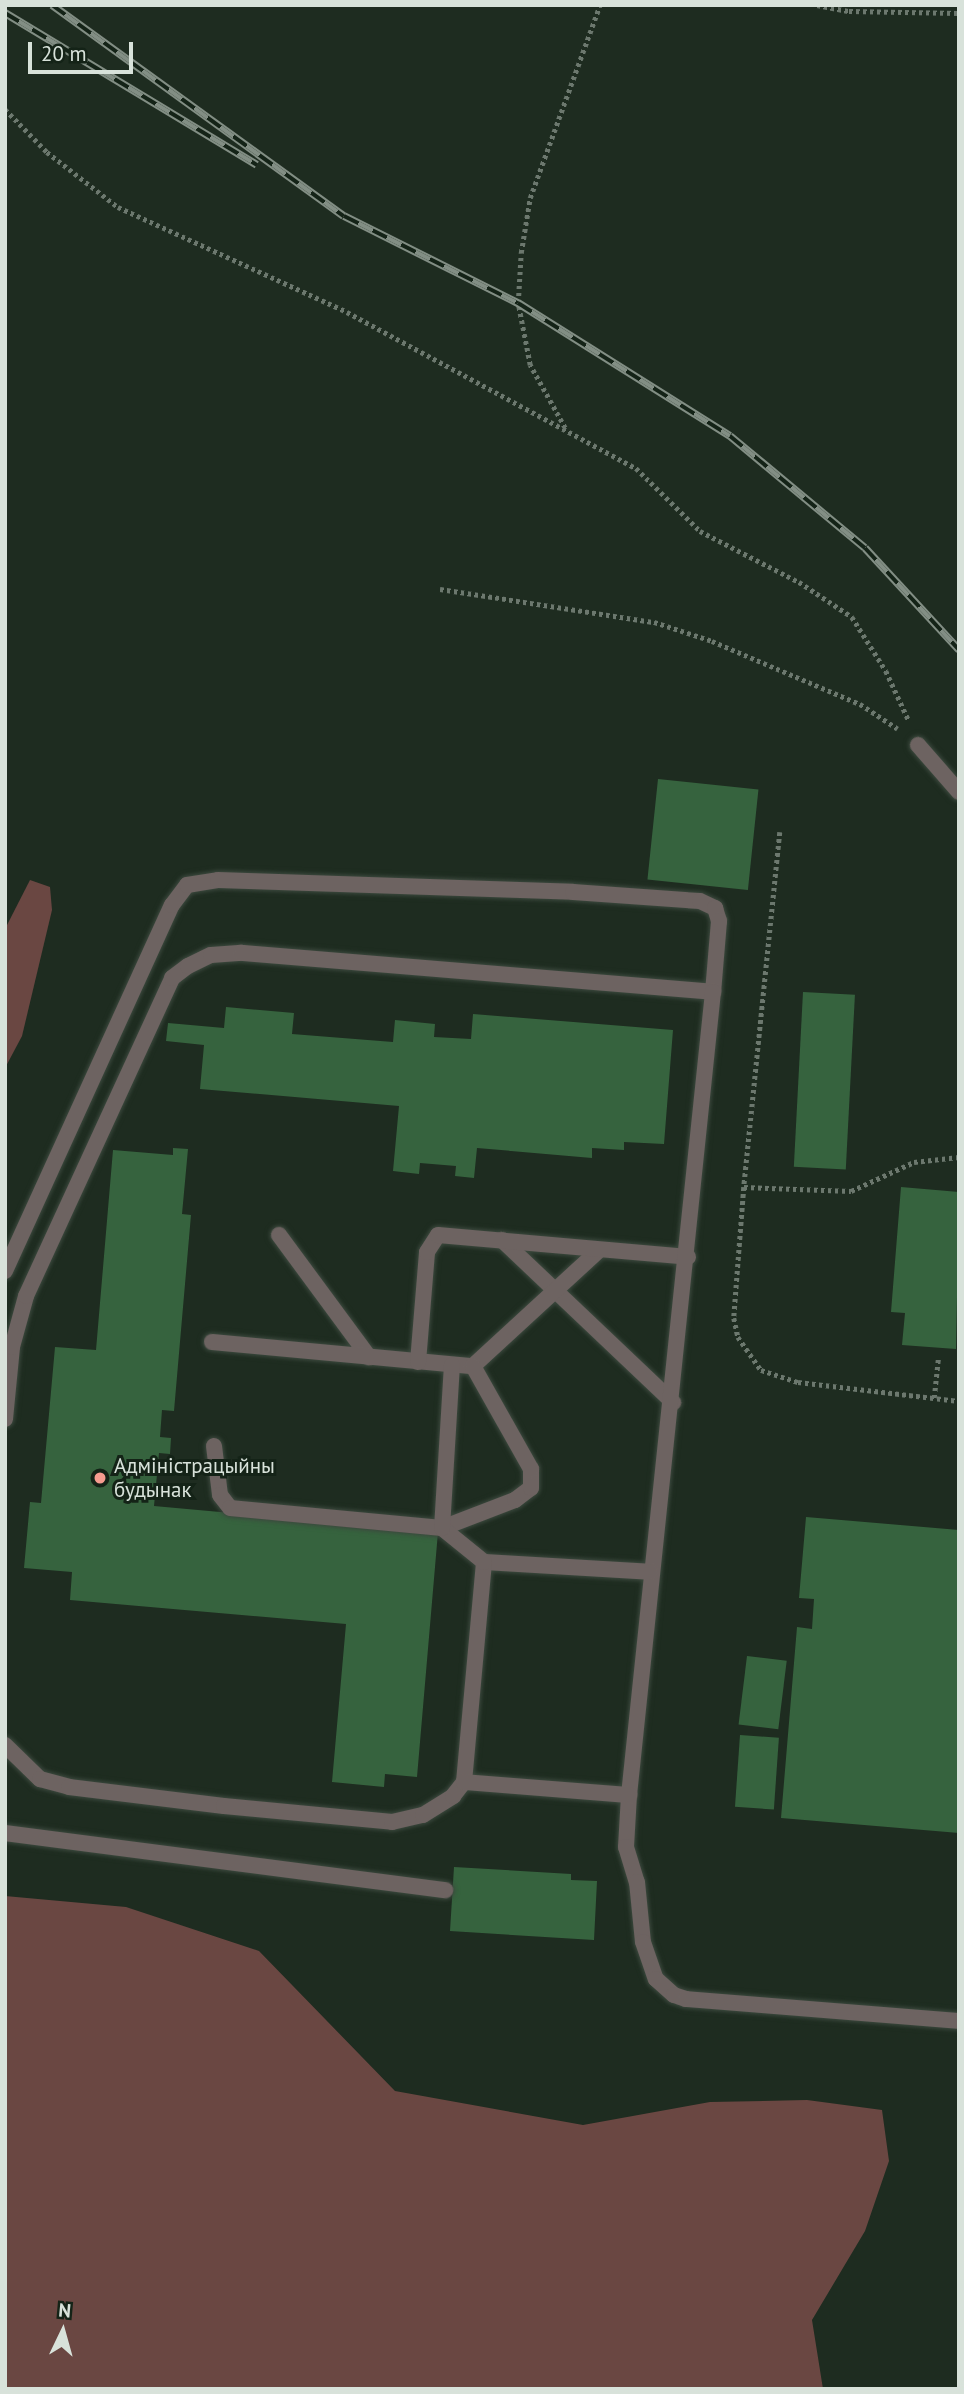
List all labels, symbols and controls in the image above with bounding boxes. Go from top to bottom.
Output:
scale bar [32,28,136,72]
text: 20 m [41,40,87,67]
place label: Адміністрацыйны будынак [114,1453,275,1503]
marker: Адміністрацыйны будынак [92,1470,108,1486]
north arrow [28,2296,98,2366]
text: N [58,2298,72,2323]

